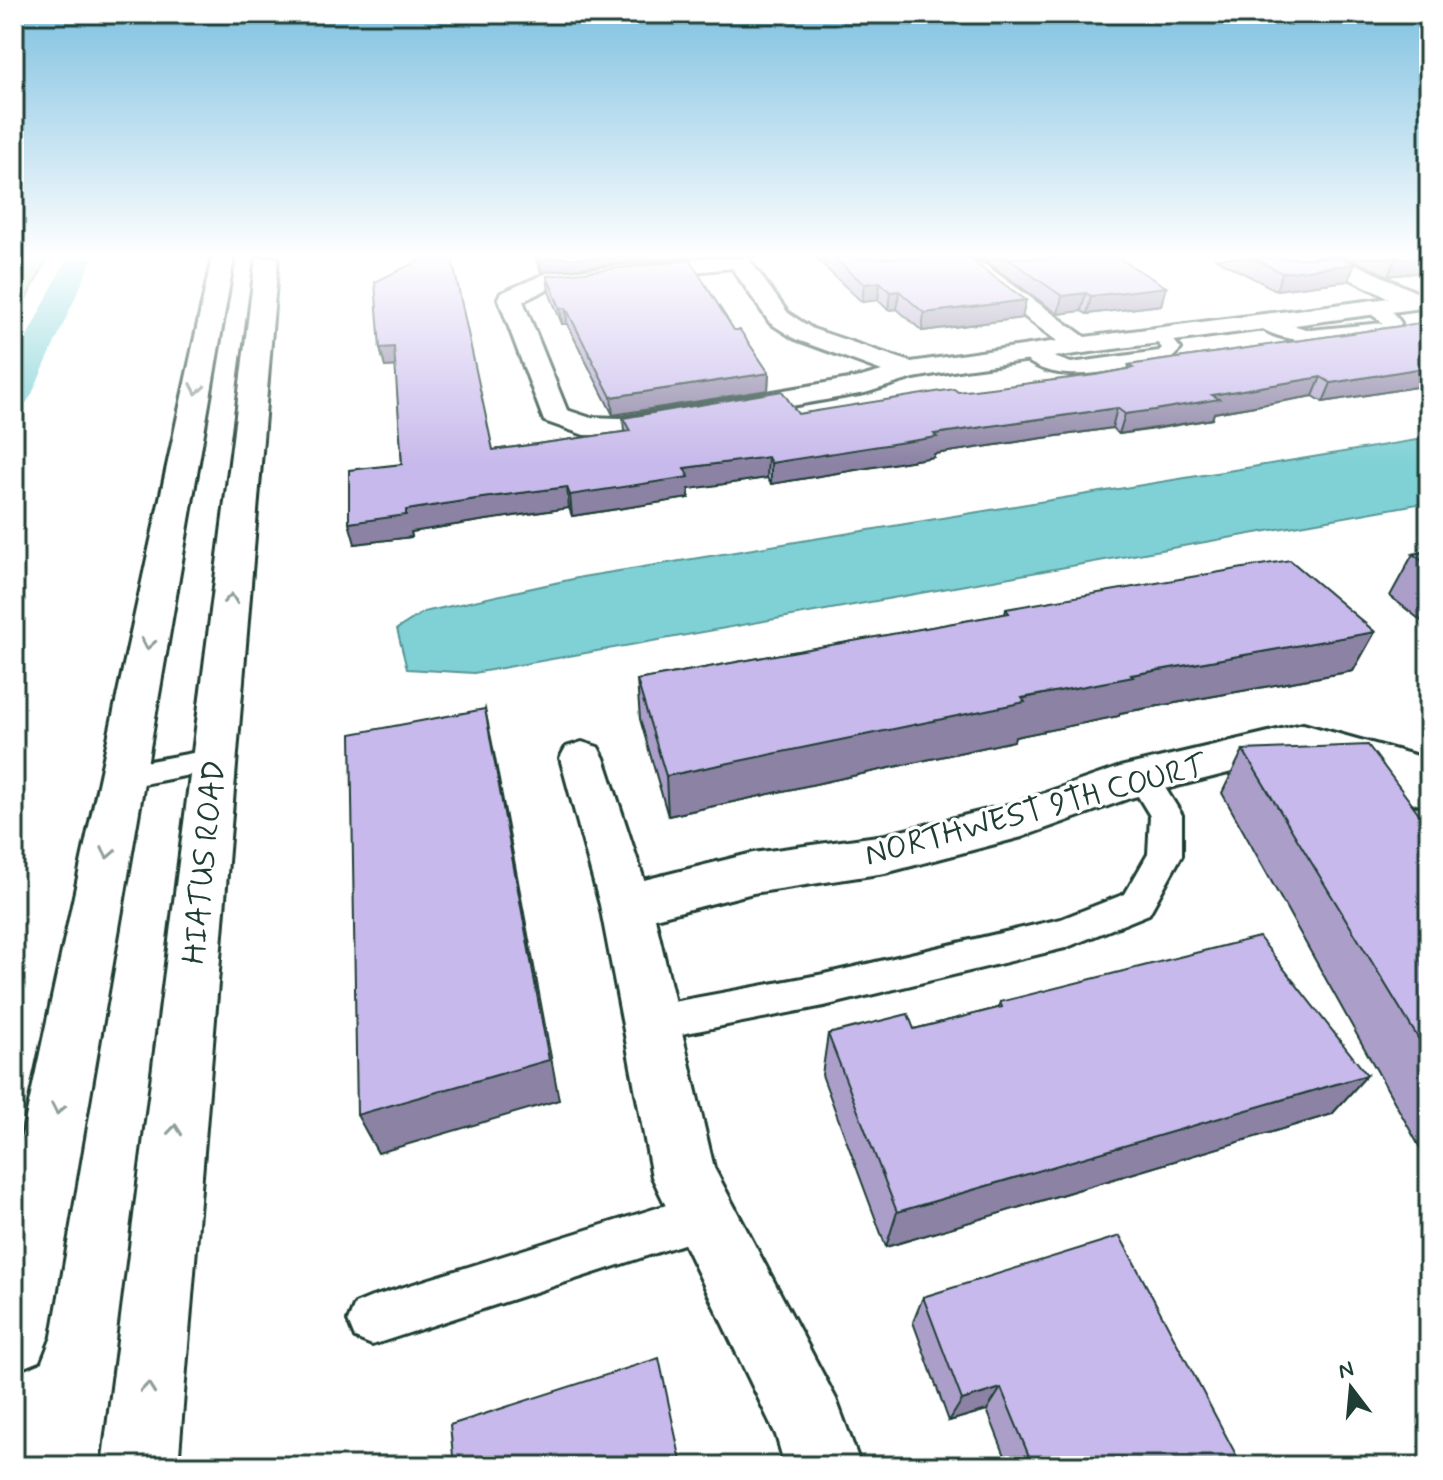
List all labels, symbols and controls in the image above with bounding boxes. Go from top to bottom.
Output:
one-way arrow [190,382,207,396]
one-way arrow [222,592,239,605]
one-way arrow [140,637,157,651]
street label: NORTHWEST 9TH COURT [860,745,1212,877]
street label: HIATUS ROAD [173,758,237,966]
one-way arrow [100,847,117,860]
one-way arrow [50,1101,67,1115]
one-way arrow [166,1123,183,1136]
north arrow [1311,1348,1391,1428]
text: N [1335,1355,1357,1386]
one-way arrow [139,1382,156,1395]

